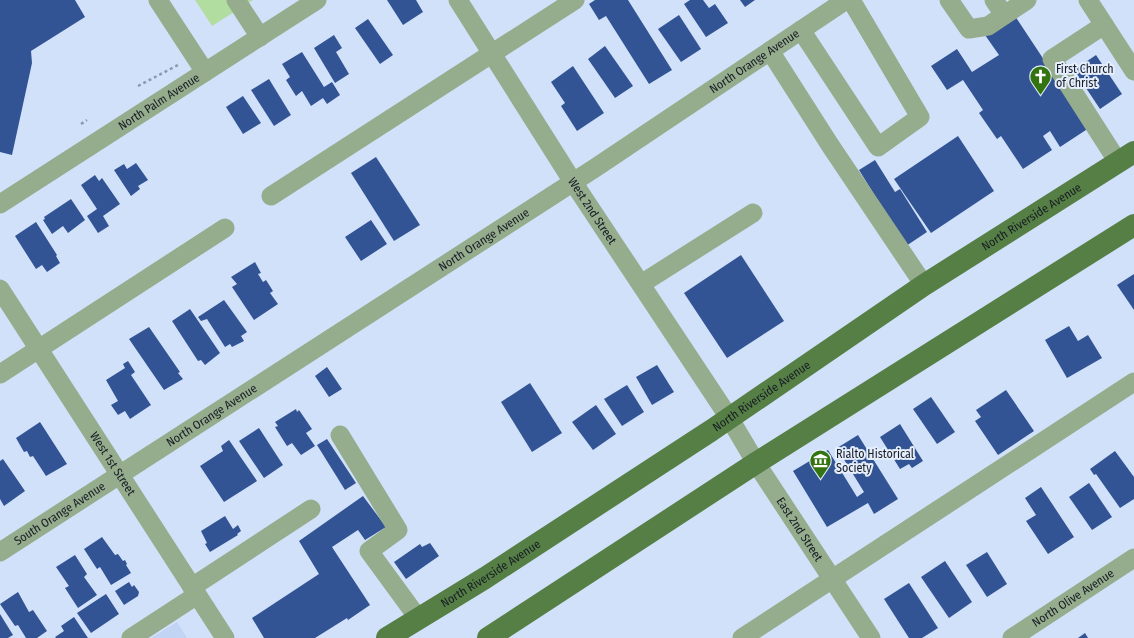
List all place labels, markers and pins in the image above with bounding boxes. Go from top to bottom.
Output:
place label: First Church of Christ [1056,62,1114,90]
church icon: First Church of Christ [1028,63,1054,96]
place label: Rialto Historical Society [836,447,914,475]
museum icon: Rialto Historical Society [808,448,834,481]

